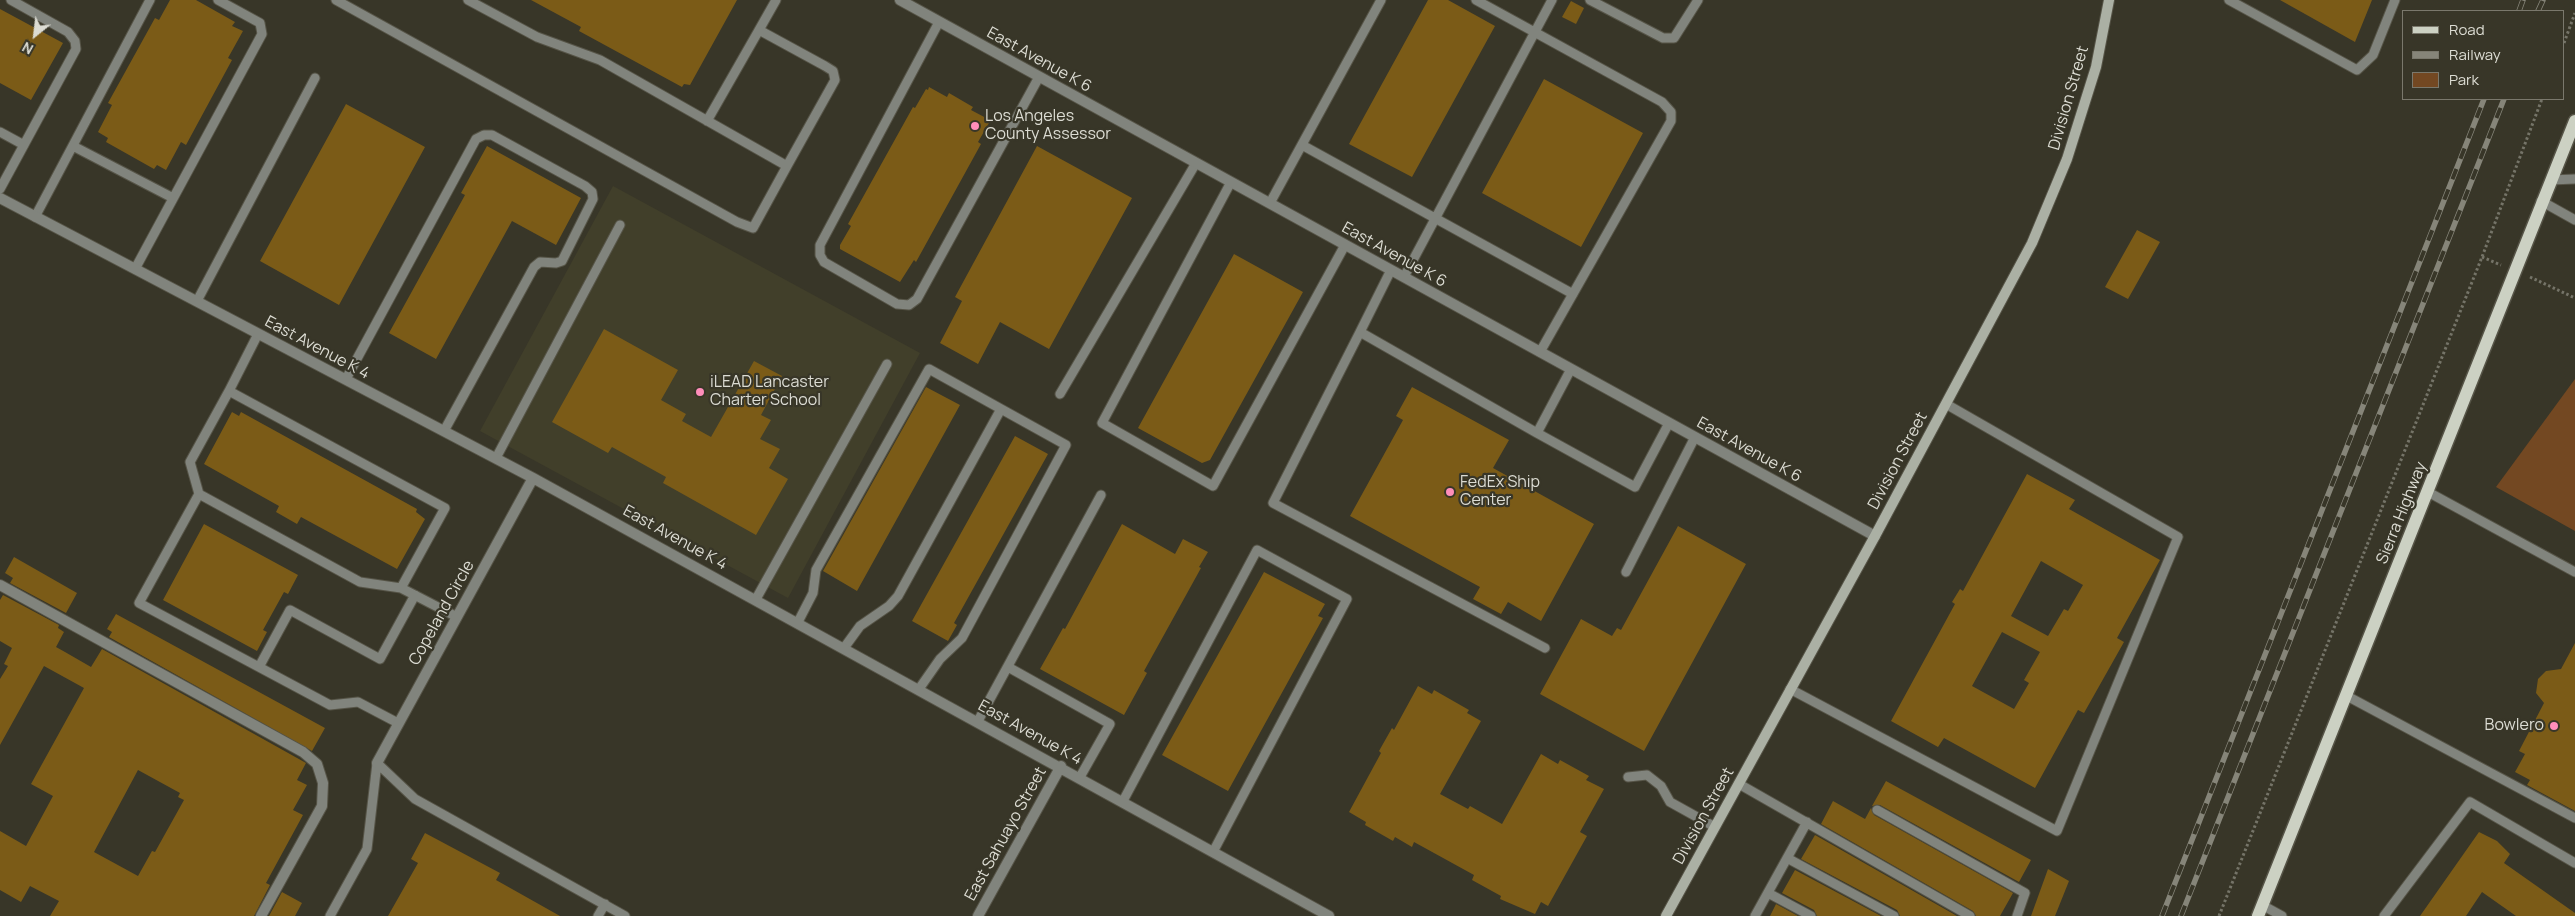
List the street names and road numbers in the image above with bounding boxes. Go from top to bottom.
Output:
street label: East Avenue K 6 [983,23,1095,97]
street label: Division Street [2045,44,2093,152]
street label: East Avenue K 6 [1338,218,1450,292]
street label: East Avenue K 4 [261,312,373,384]
street label: Division Street [1864,409,1932,513]
street label: East Avenue K 6 [1693,413,1805,487]
street label: Sierra Highway [2373,459,2431,567]
street label: East Avenue K 4 [620,501,730,575]
street label: Copeland Circle [405,557,479,669]
street label: East Avenue K 4 [975,696,1085,770]
street label: East Sahuayo Street [961,764,1051,904]
street label: Division Street [1670,764,1738,868]

